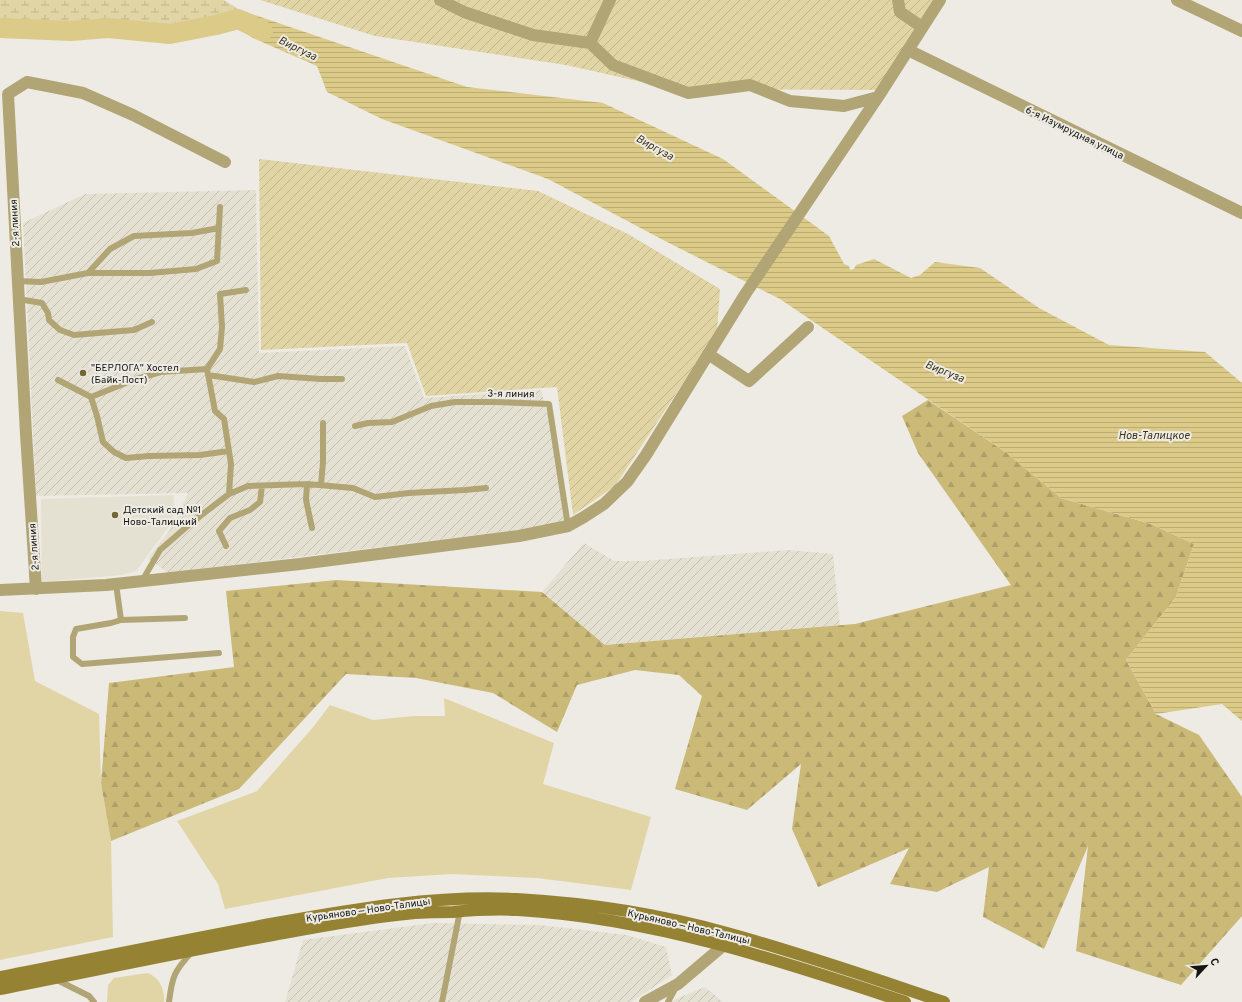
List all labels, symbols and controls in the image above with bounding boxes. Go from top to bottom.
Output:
water label: Виргуза [276,34,319,64]
street label: 6-я Изумрудная улица [1023,104,1126,163]
water label: Виргуза [633,132,676,164]
street label: 2-я линия [8,199,23,247]
water label: Виргуза [923,358,967,386]
place label: "БЕРЛОГА" Хостел (Байк-Пост) [91,362,179,387]
marker: "БЕРЛОГА" Хостел (Байк-Пост) [78,368,88,378]
street label: 3-я линия [487,388,535,401]
water label: Нов-Талицкое [1118,429,1190,443]
place label: Детский сад №1 Ново-Талицкий [123,504,201,529]
marker: Детский сад №1 Ново-Талицкий [110,510,120,520]
street label: 2-я линия [26,523,43,571]
street label: Курьяново — Ново-Талицы [305,895,431,926]
street label: Курьяново — Ново-Талицы [626,907,751,948]
north arrow [1186,946,1226,986]
text: С [1206,956,1222,968]

